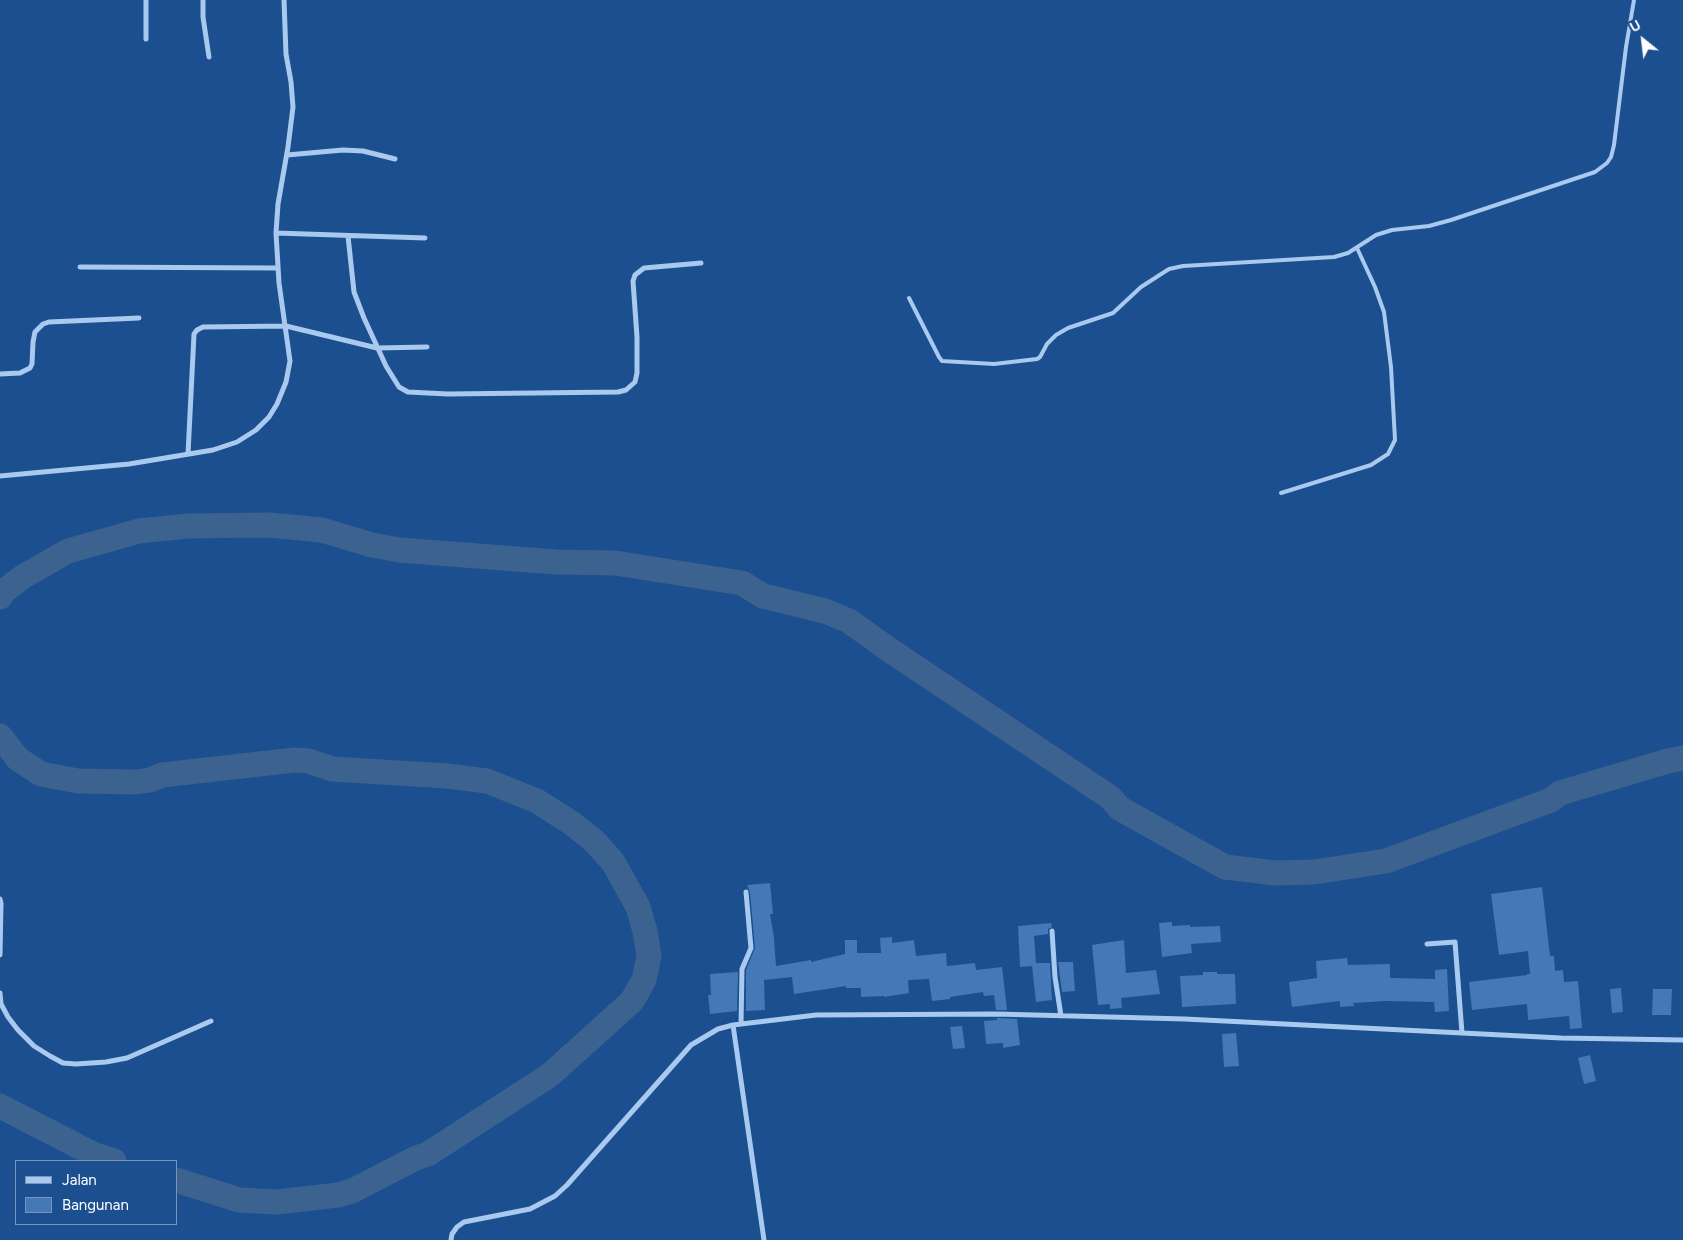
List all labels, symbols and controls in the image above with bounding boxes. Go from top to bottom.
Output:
north arrow [1618,15,1668,65]
text: U [1627,17,1644,36]
legend [15,1160,178,1225]
text: Jalan [62,1171,97,1189]
text: Bangunan [62,1196,129,1214]

